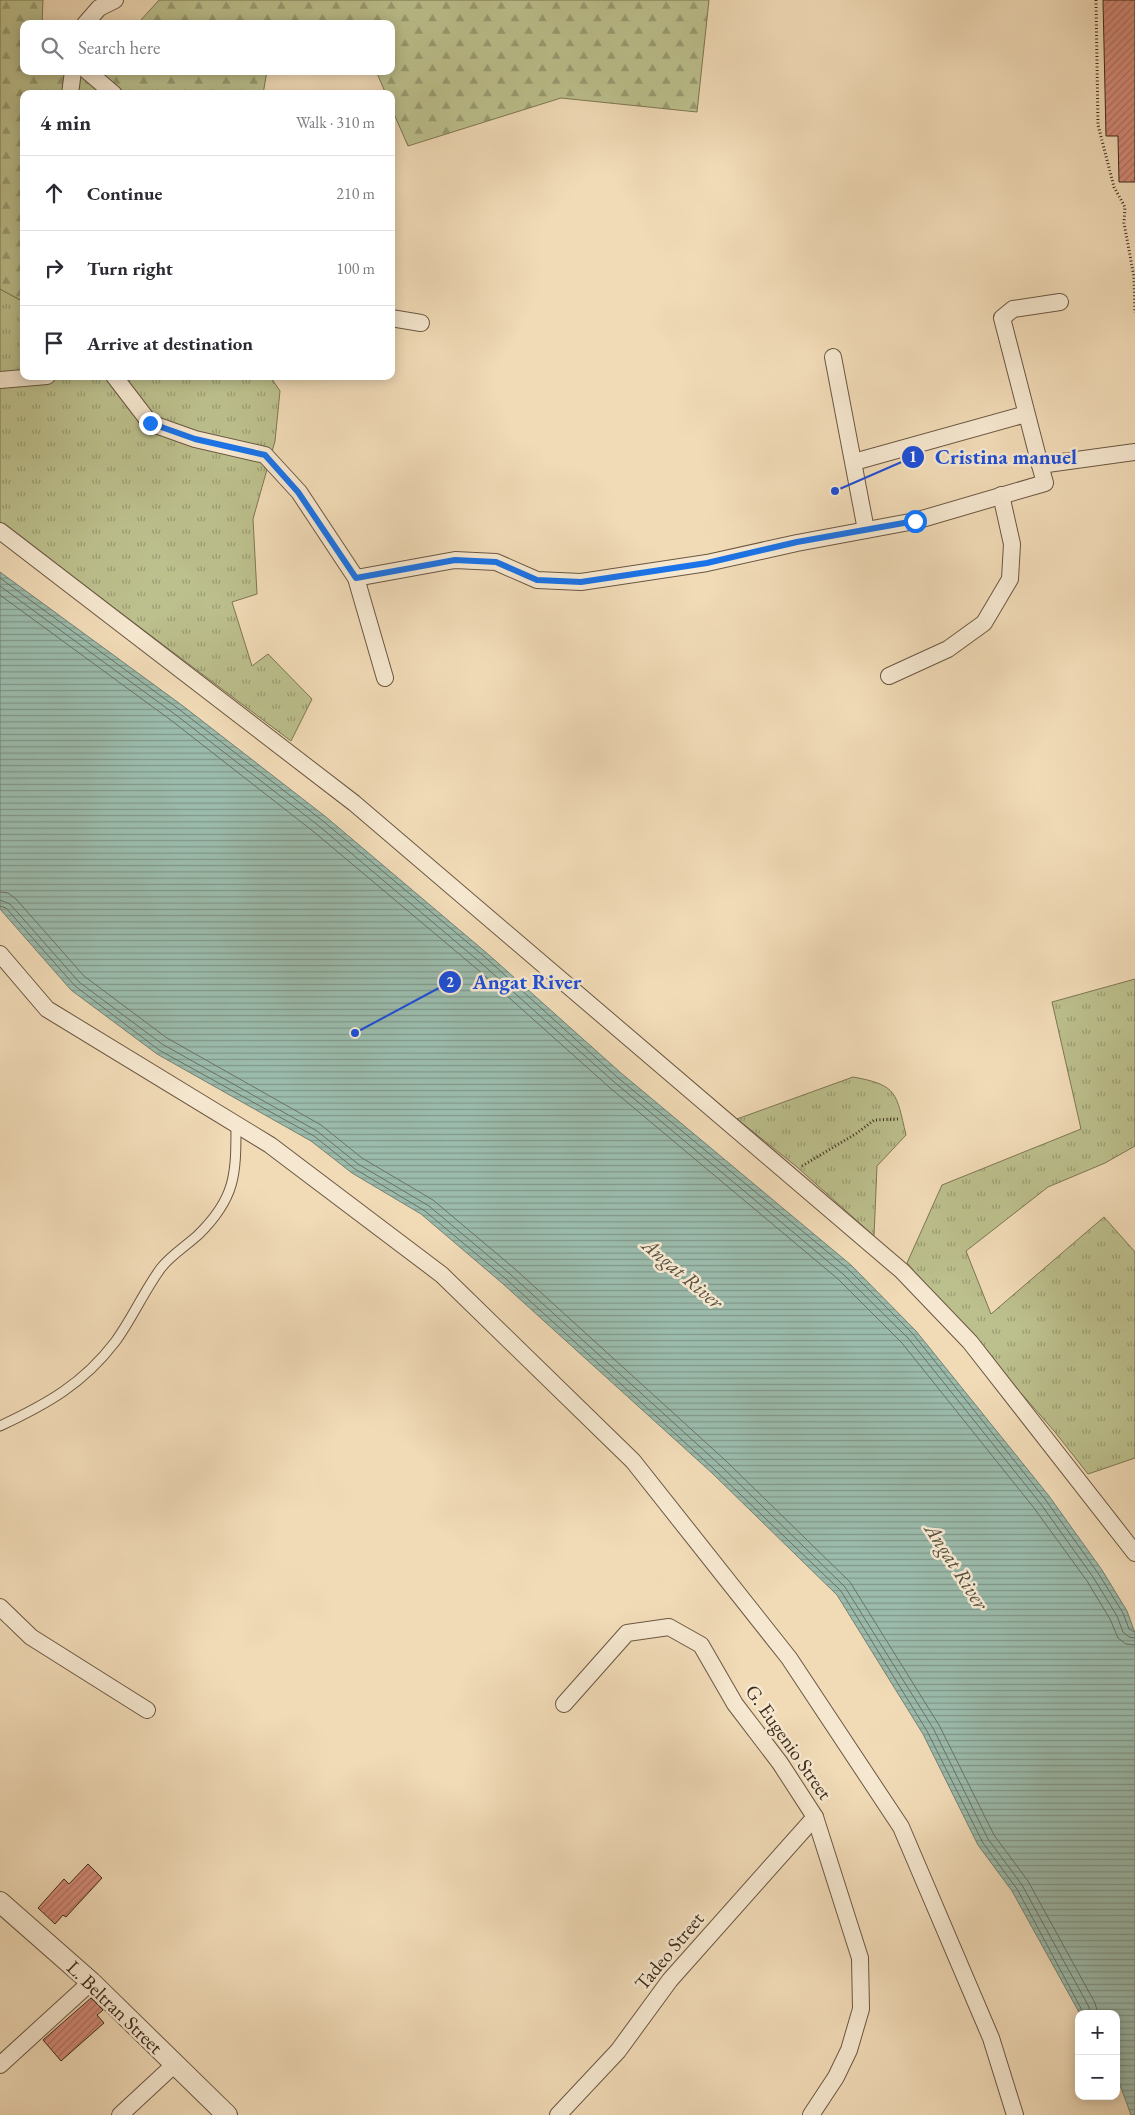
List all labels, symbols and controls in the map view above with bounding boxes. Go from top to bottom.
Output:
search box [20,20,395,75]
icon: search [38,34,66,62]
text: Search here [78,35,160,60]
text: 4 min [40,109,91,136]
text: Walk · 310 m [296,112,375,133]
icon: ahead [40,179,68,207]
text: Continue [87,181,162,206]
text: 210 m [336,183,375,204]
icon: right [40,254,68,282]
text: Turn right [87,256,173,281]
text: 100 m [336,258,375,279]
icon: arrive [40,329,68,357]
text: Arrive at destination [87,331,253,356]
route end [139,412,162,435]
callout: Cristina manuel [900,439,1087,475]
text: Cristina manuel [935,443,1077,470]
text: 1 [909,447,917,466]
route start [904,510,927,533]
callout: Angat River [438,964,592,1000]
text: Angat River [472,968,582,995]
text: 2 [446,972,454,991]
water label: Angat River [635,1230,730,1315]
water label: Angat River [918,1516,996,1615]
street label: G. Eugenio Street [740,1679,839,1805]
street label: Tadeo Street [629,1906,710,1996]
street label: L. Beltran Street [61,1955,169,2060]
map controls [1075,2010,1120,2100]
button: + [1075,2010,1120,2055]
button: − [1075,2055,1120,2100]

